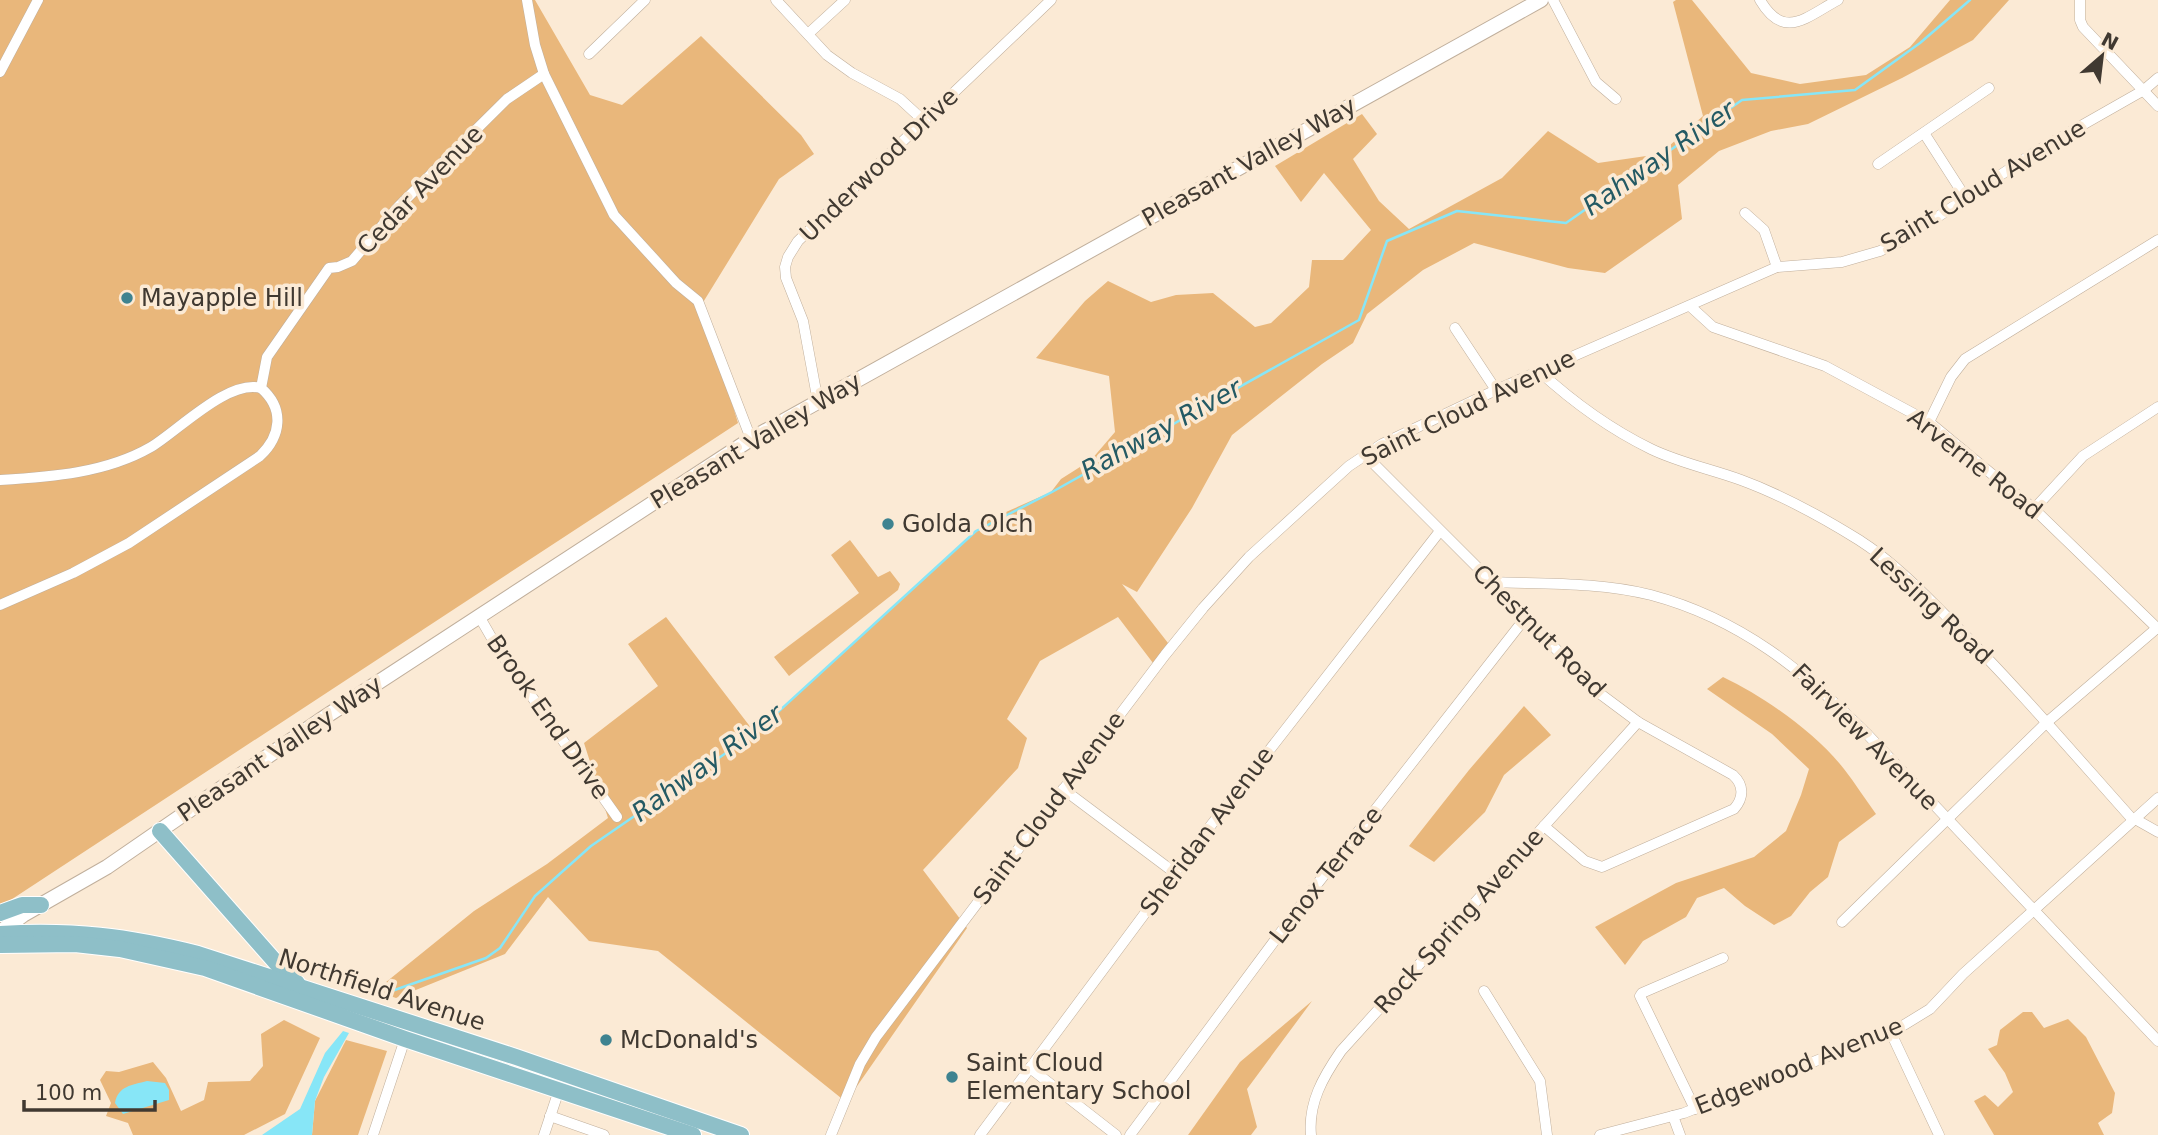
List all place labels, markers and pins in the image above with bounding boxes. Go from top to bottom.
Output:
place label: Mayapple Hill [141,284,303,312]
marker: Mayapple Hill [119,290,135,306]
place label: Golda Olch [902,510,1033,538]
marker: Golda Olch [880,516,896,532]
place label: McDonald's [620,1026,758,1054]
marker: McDonald's [598,1032,614,1048]
place label: Saint Cloud Elementary School [966,1049,1191,1105]
marker: Saint Cloud Elementary School [944,1069,960,1085]

